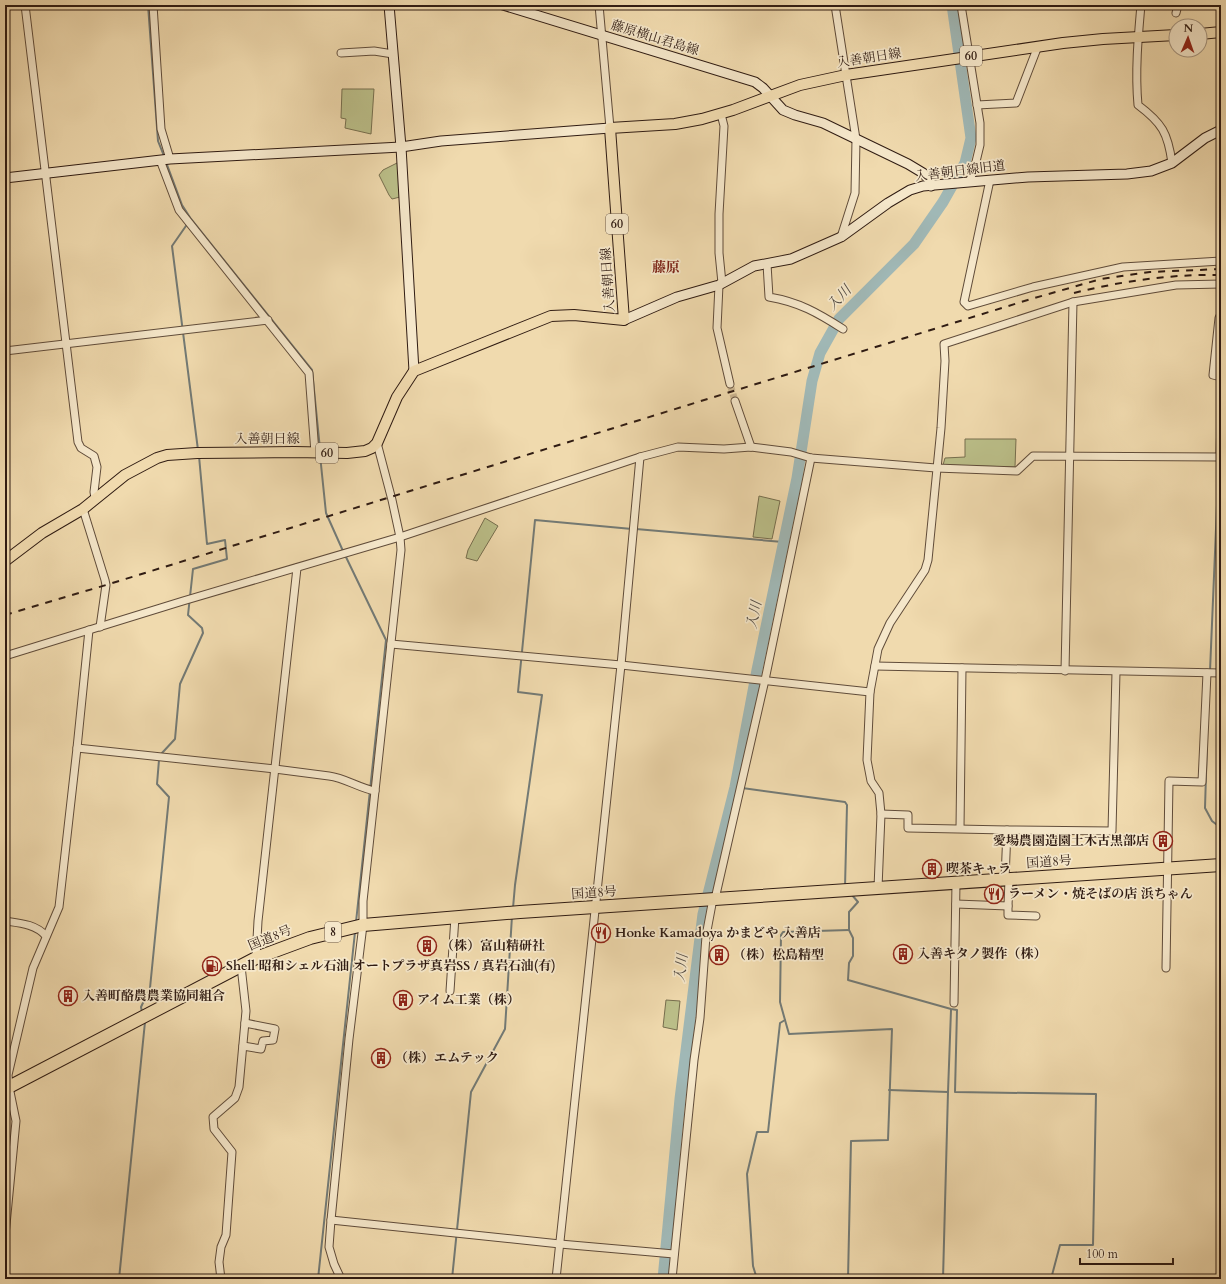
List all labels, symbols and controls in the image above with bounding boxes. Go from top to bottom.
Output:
street label: 藤原横山君島線 [609,16,701,60]
north arrow [1168,18,1208,58]
text: N [1183,21,1194,36]
street label: 入善朝日線 [835,44,903,72]
road number: 60 [960,46,982,66]
street label: 入善朝日線旧道 [914,157,1006,185]
road number: 60 [606,214,628,234]
street label: 入善朝日線 [597,247,619,313]
district label: 藤原 [652,258,680,277]
water label: 入川 [823,280,857,315]
street label: 入善朝日線 [234,430,300,448]
road number: 60 [316,443,338,463]
water label: 入川 [742,597,766,631]
building icon: 愛場農園造園土木古黒部店 [1152,830,1174,852]
place label: 愛場農園造園土木古黒部店 [993,832,1149,850]
street label: 国道8号 [1026,851,1072,873]
building icon: 喫茶キャラ [921,858,943,880]
place label: 喫茶キャラ [946,860,1011,878]
street label: 国道8号 [571,882,617,904]
restaurant icon: ラーメン・焼そばの店 浜ちゃん [983,883,1005,905]
place label: ラーメン・焼そばの店 浜ちゃん [1008,885,1193,903]
street label: 国道8号 [245,921,295,955]
road number: 8 [325,922,341,942]
restaurant icon: Honke Kamadoya かまどや 入善店 [590,922,612,944]
place label: Honke Kamadoya かまどや 入善店 [615,924,821,942]
building icon: （株）富山精研社 [416,935,438,957]
place label: （株）富山精研社 [441,937,545,955]
building icon: 入善キタノ製作（株） [892,943,914,965]
building icon: （株）松島精型 [708,944,730,966]
place label: 入善キタノ製作（株） [917,945,1046,963]
place label: （株）松島精型 [733,946,824,964]
water label: 入川 [670,951,692,983]
fuel station icon: Shell 昭和シェル石油 オートプラザ真岩SS / 真岩石油(有) [201,955,223,977]
place label: Shell 昭和シェル石油 オートプラザ真岩SS / 真岩石油(有) [226,957,556,975]
building icon: 入善町酪農農業協同組合 [57,985,79,1007]
place label: 入善町酪農農業協同組合 [82,987,225,1005]
building icon: アイム工業（株） [392,989,414,1011]
place label: アイム工業（株） [417,991,520,1009]
building icon: （株）エムテック [370,1047,392,1069]
place label: （株）エムテック [395,1049,499,1067]
scale bar [1080,1240,1173,1266]
text: 100 m [1086,1246,1119,1262]

